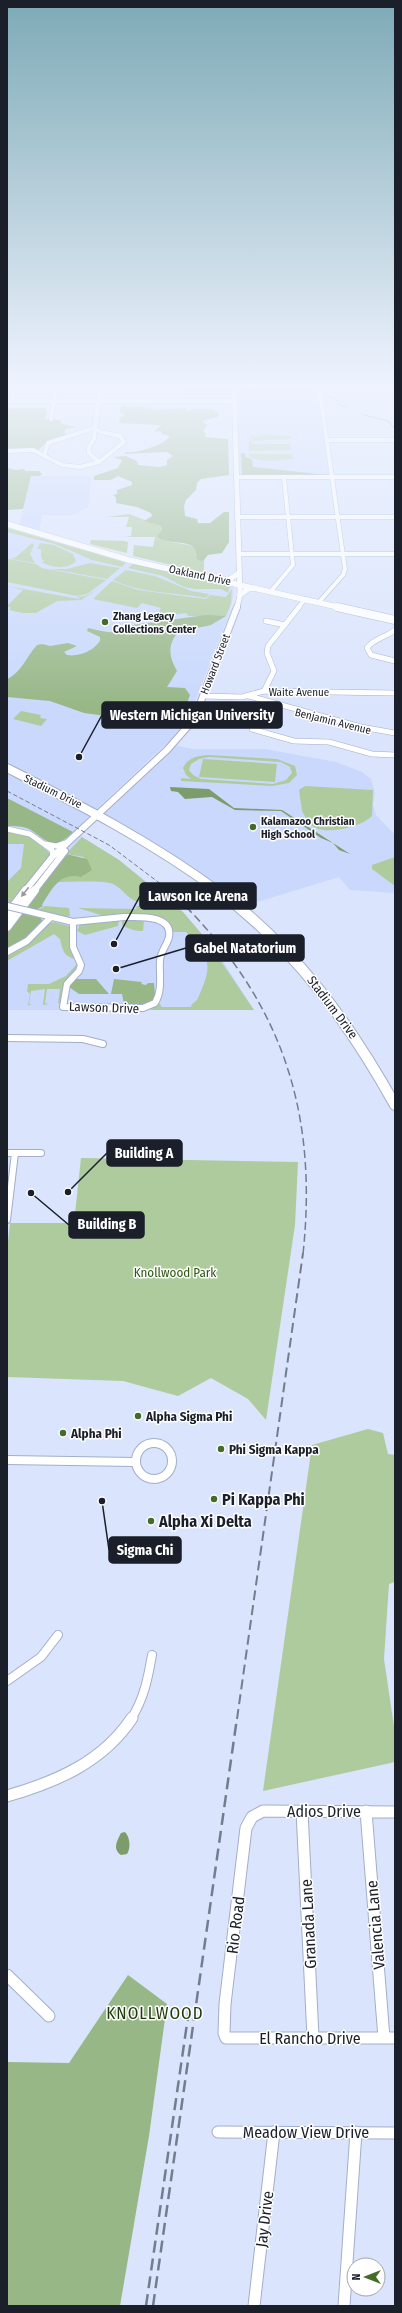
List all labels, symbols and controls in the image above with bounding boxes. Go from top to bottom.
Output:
street label: Oakland Drive [168,563,232,588]
place label: Zhang Legacy Collections Center [113,610,197,636]
marker: Zhang Legacy Collections Center [100,617,110,627]
street label: Howard Street [198,632,233,696]
street label: Waite Avenue [269,686,329,699]
callout: Western Michigan University [102,702,282,728]
street label: Benjamin Avenue [293,706,372,737]
text: Western Michigan University [110,707,275,724]
street label: Stadium Drive [22,772,84,811]
place label: Kalamazoo Christian High School [261,815,355,841]
marker: Kalamazoo Christian High School [248,822,258,832]
callout: Lawson Ice Arena [140,883,256,909]
one-way arrow [21,886,29,897]
text: Lawson Ice Arena [148,888,248,905]
callout: Gabel Natatorium [186,935,304,961]
text: Gabel Natatorium [194,940,297,957]
street label: Stadium Drive [304,973,361,1042]
street label: Lawson Drive [69,999,139,1016]
callout: Building A [107,1140,182,1166]
text: Building A [115,1145,174,1162]
callout: Building B [69,1212,144,1238]
text: Building B [78,1216,137,1233]
park label: Knollwood Park [134,1265,217,1280]
place label: Alpha Sigma Phi [145,1409,232,1424]
marker: Alpha Sigma Phi [133,1411,143,1421]
place label: Alpha Phi [70,1426,122,1441]
marker: Alpha Phi [58,1428,68,1438]
place label: Phi Sigma Kappa [229,1442,319,1457]
marker: Phi Sigma Kappa [216,1444,226,1454]
place label: Pi Kappa Phi [222,1490,305,1509]
marker: Pi Kappa Phi [209,1494,219,1504]
place label: Alpha Xi Delta [158,1512,252,1531]
marker: Alpha Xi Delta [146,1516,156,1526]
callout: Sigma Chi [109,1537,181,1563]
text: Sigma Chi [117,1542,174,1559]
street label: Adios Drive [287,1802,361,1821]
street label: Granada Lane [297,1879,320,1969]
street label: Valencia Lane [362,1880,389,1970]
street label: Rio Road [223,1895,248,1955]
district label: KNOLLWOOD [106,2003,204,2024]
street label: El Rancho Drive [259,2029,361,2048]
street label: Meadow View Drive [243,2123,369,2142]
street label: Jay Drive [252,2190,277,2248]
north arrow [346,2257,386,2297]
text: N [350,2274,363,2280]

